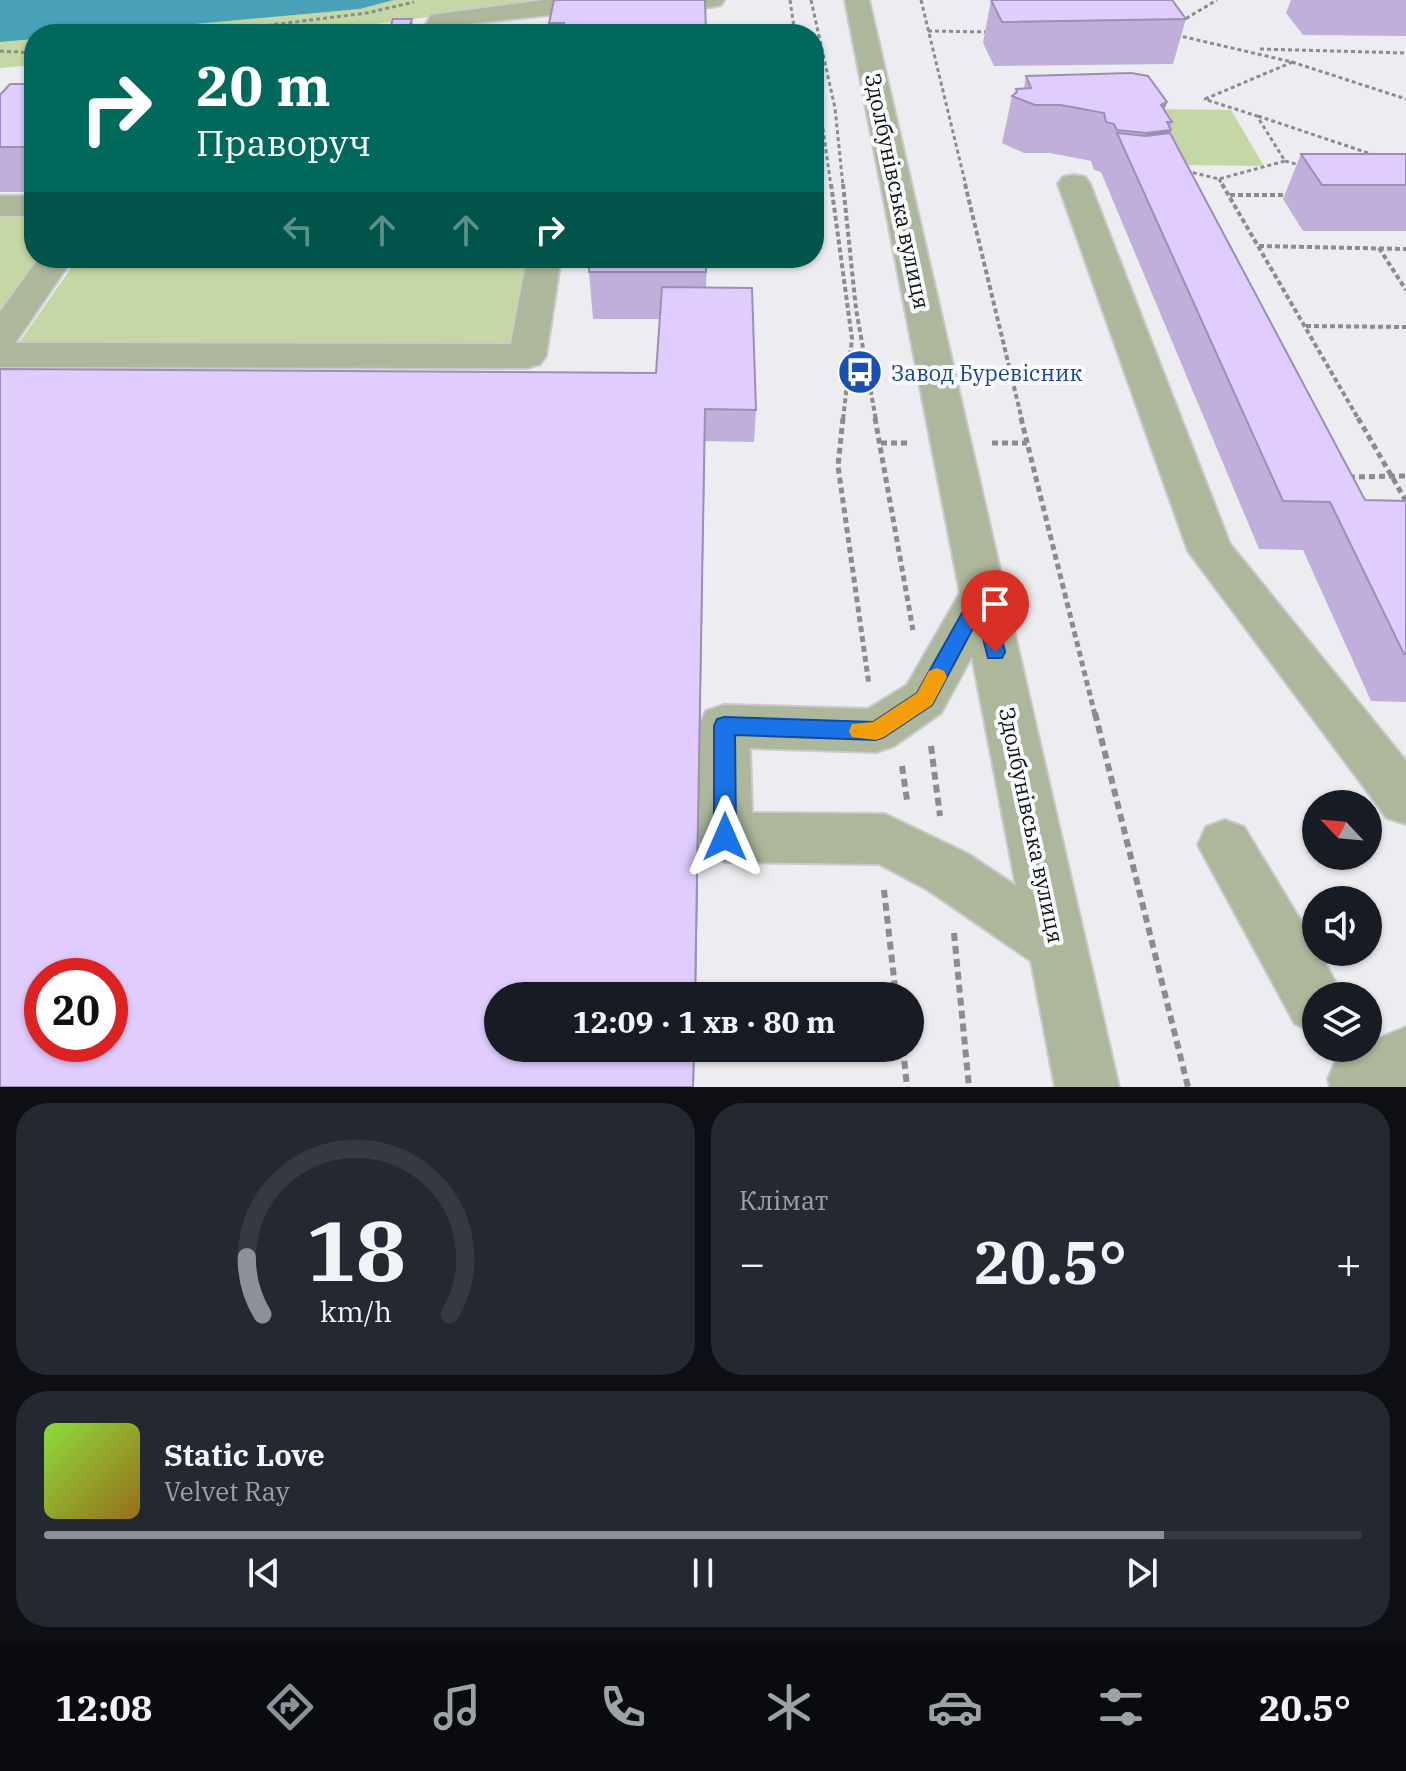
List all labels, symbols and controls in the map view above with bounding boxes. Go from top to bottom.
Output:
text: 20 m [196,49,331,121]
icon: right [64,56,168,160]
street label: Здолбунівська вулиця [859,70,937,312]
text: Праворуч [196,119,371,166]
icon: left [276,208,320,252]
icon: ahead [360,208,404,252]
icon: ahead [444,208,488,252]
icon: right [528,208,572,252]
bus stop icon: Завод Буревісник [836,348,884,396]
place label: Завод Буревісник [891,358,1083,387]
pin [961,570,1029,652]
icon: arrive [973,582,1017,626]
street label: Здолбунівська вулиця [993,704,1071,946]
north arrow [1302,790,1382,870]
map controls [1302,790,1382,1062]
position arrow [683,795,767,879]
button: sound [1302,886,1382,966]
speed limit sign: 20 [24,958,128,1062]
button: layers [1302,982,1382,1062]
text: 12:09 · 1 хв · 80 m [573,1002,835,1041]
text: Клімат [739,1183,828,1217]
text: 18 [306,1196,405,1304]
text: 20.5° [974,1222,1127,1301]
text: − [739,1234,765,1291]
text: + [1336,1234,1362,1291]
text: km/h [319,1293,392,1330]
text: Static Love [164,1435,325,1474]
text: Velvet Ray [164,1474,290,1508]
icon: previous [242,1551,286,1595]
icon: pause [681,1551,725,1595]
icon: next [1120,1551,1164,1595]
icon: directions [262,1679,318,1735]
icon: music [429,1679,485,1735]
icon: phone [595,1679,651,1735]
icon: climate [761,1679,817,1735]
icon: car [927,1679,983,1735]
icon: filters [1093,1679,1149,1735]
text: 12:08 [55,1684,152,1731]
text: 20.5° [1259,1684,1351,1731]

